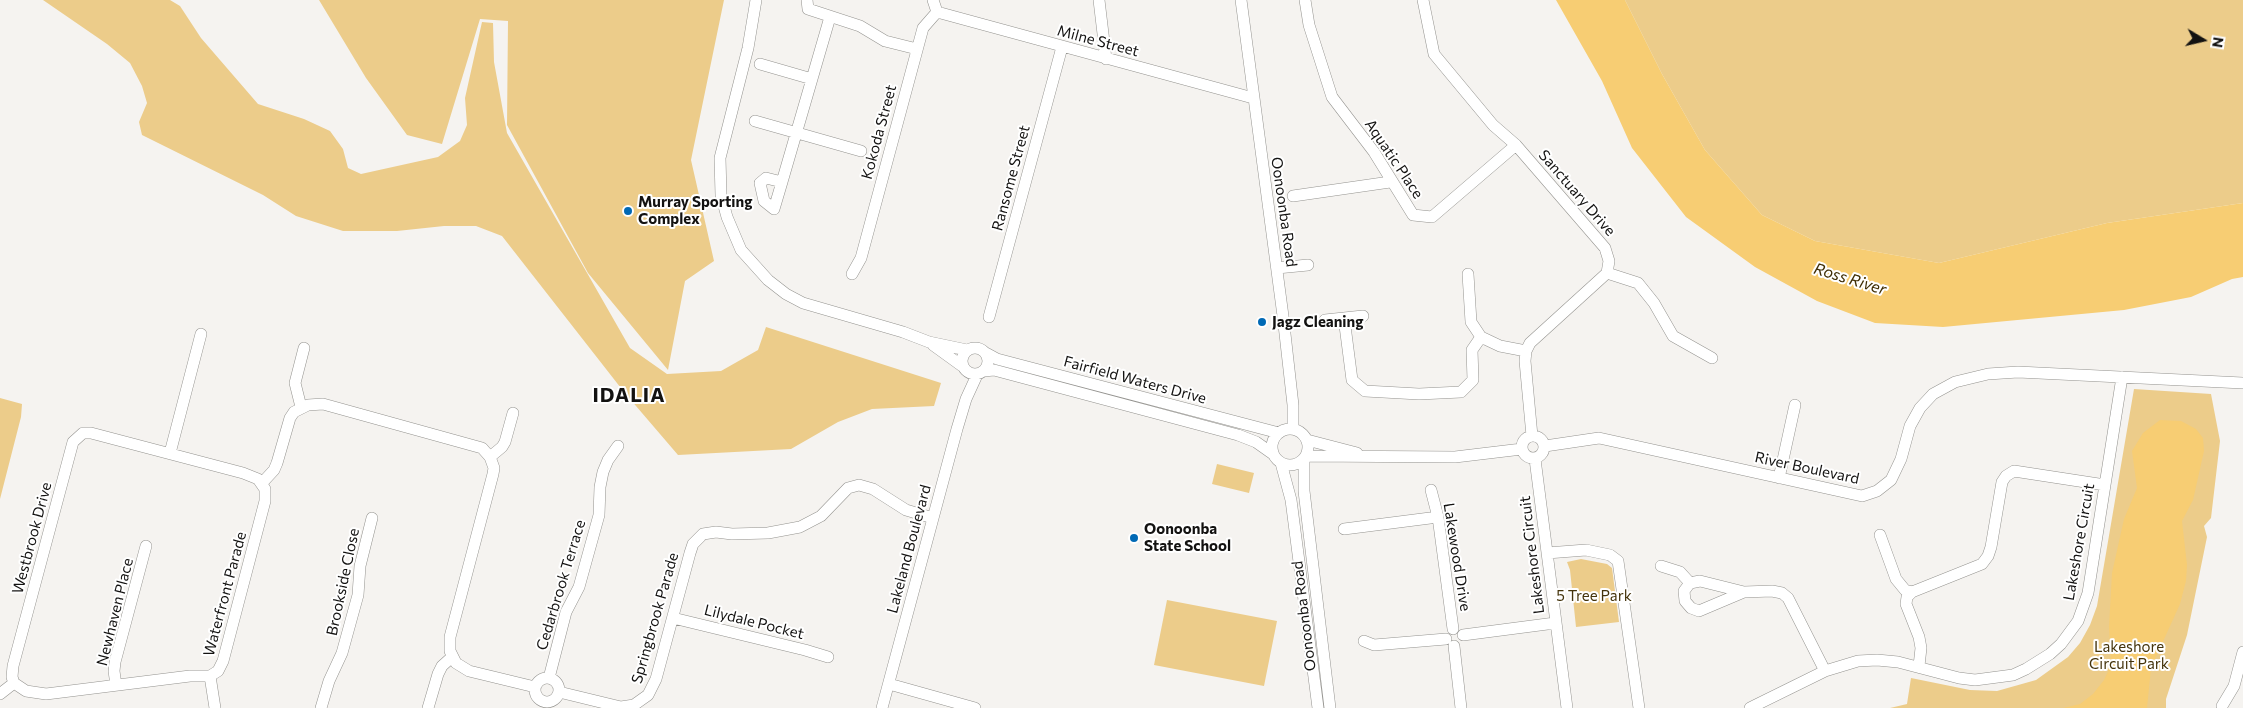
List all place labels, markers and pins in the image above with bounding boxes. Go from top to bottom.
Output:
place label: Murray Sporting Complex [638,193,752,228]
marker: Murray Sporting Complex [622,205,634,217]
place label: Jagz Cleaning [1272,313,1363,331]
marker: Jagz Cleaning [1256,316,1268,328]
place label: Oonoonba State School [1144,520,1231,555]
marker: Oonoonba State School [1128,532,1140,544]

